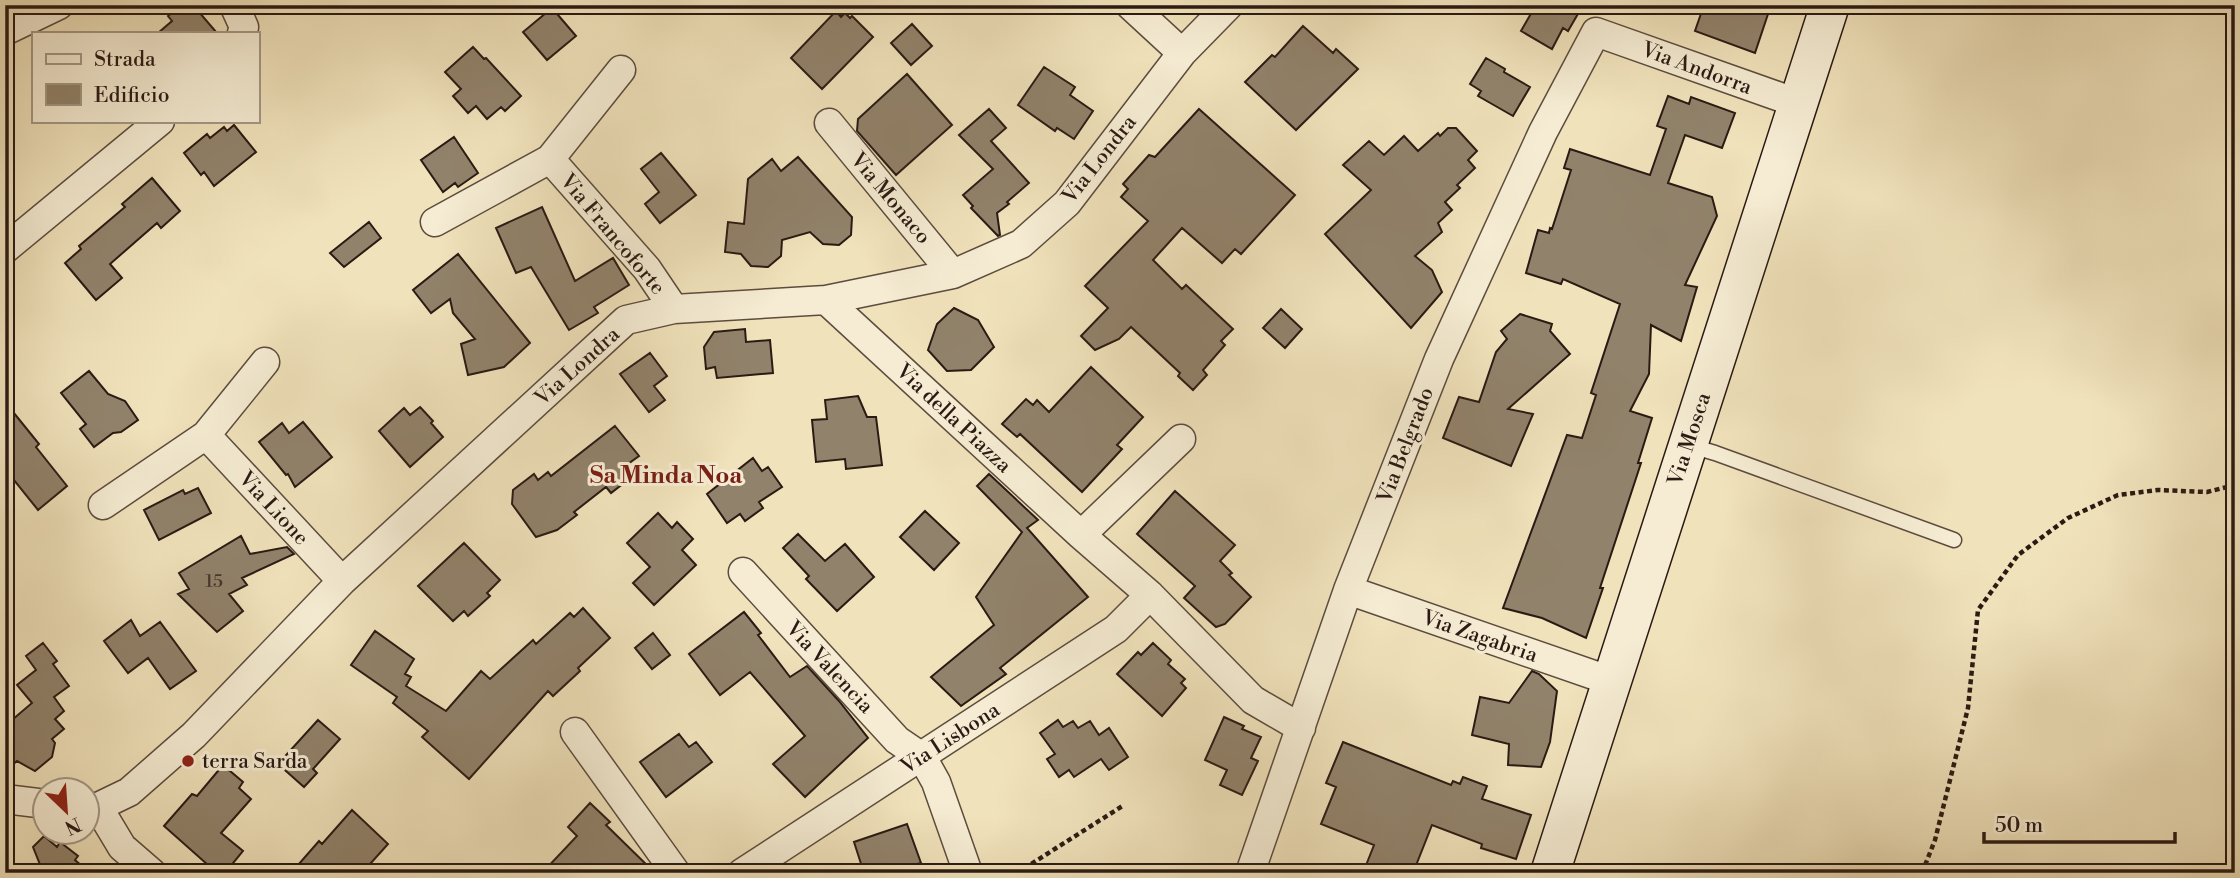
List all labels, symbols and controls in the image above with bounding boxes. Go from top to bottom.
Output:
legend [32,32,259,122]
street label: Via Andorra [1637,37,1756,101]
text: Strada [94,47,156,73]
text: Edificio [94,83,170,109]
street label: Via Londra [1056,110,1143,210]
street label: Via Monaco [844,147,936,250]
street label: Via Francoforte [553,168,670,300]
street label: Via Londra [529,322,626,412]
street label: Via della Piazza [889,358,1017,479]
street label: Via Belgrado [1372,384,1440,508]
street label: Via Mosca [1662,389,1717,490]
district label: Sa Minda Noa [590,461,743,491]
street label: Via Lione [232,466,314,551]
house number: 15 [205,570,223,593]
street label: Via Zagabria [1418,605,1541,669]
street label: Via Valencia [779,615,879,720]
street label: Via Lisbona [895,697,1005,781]
place label: terra Sarda [202,749,308,775]
marker: terra Sarda [180,753,196,769]
north arrow [32,776,102,846]
scale bar [1984,801,2175,845]
text: N [61,811,85,840]
text: 50 m [1995,813,2043,839]

